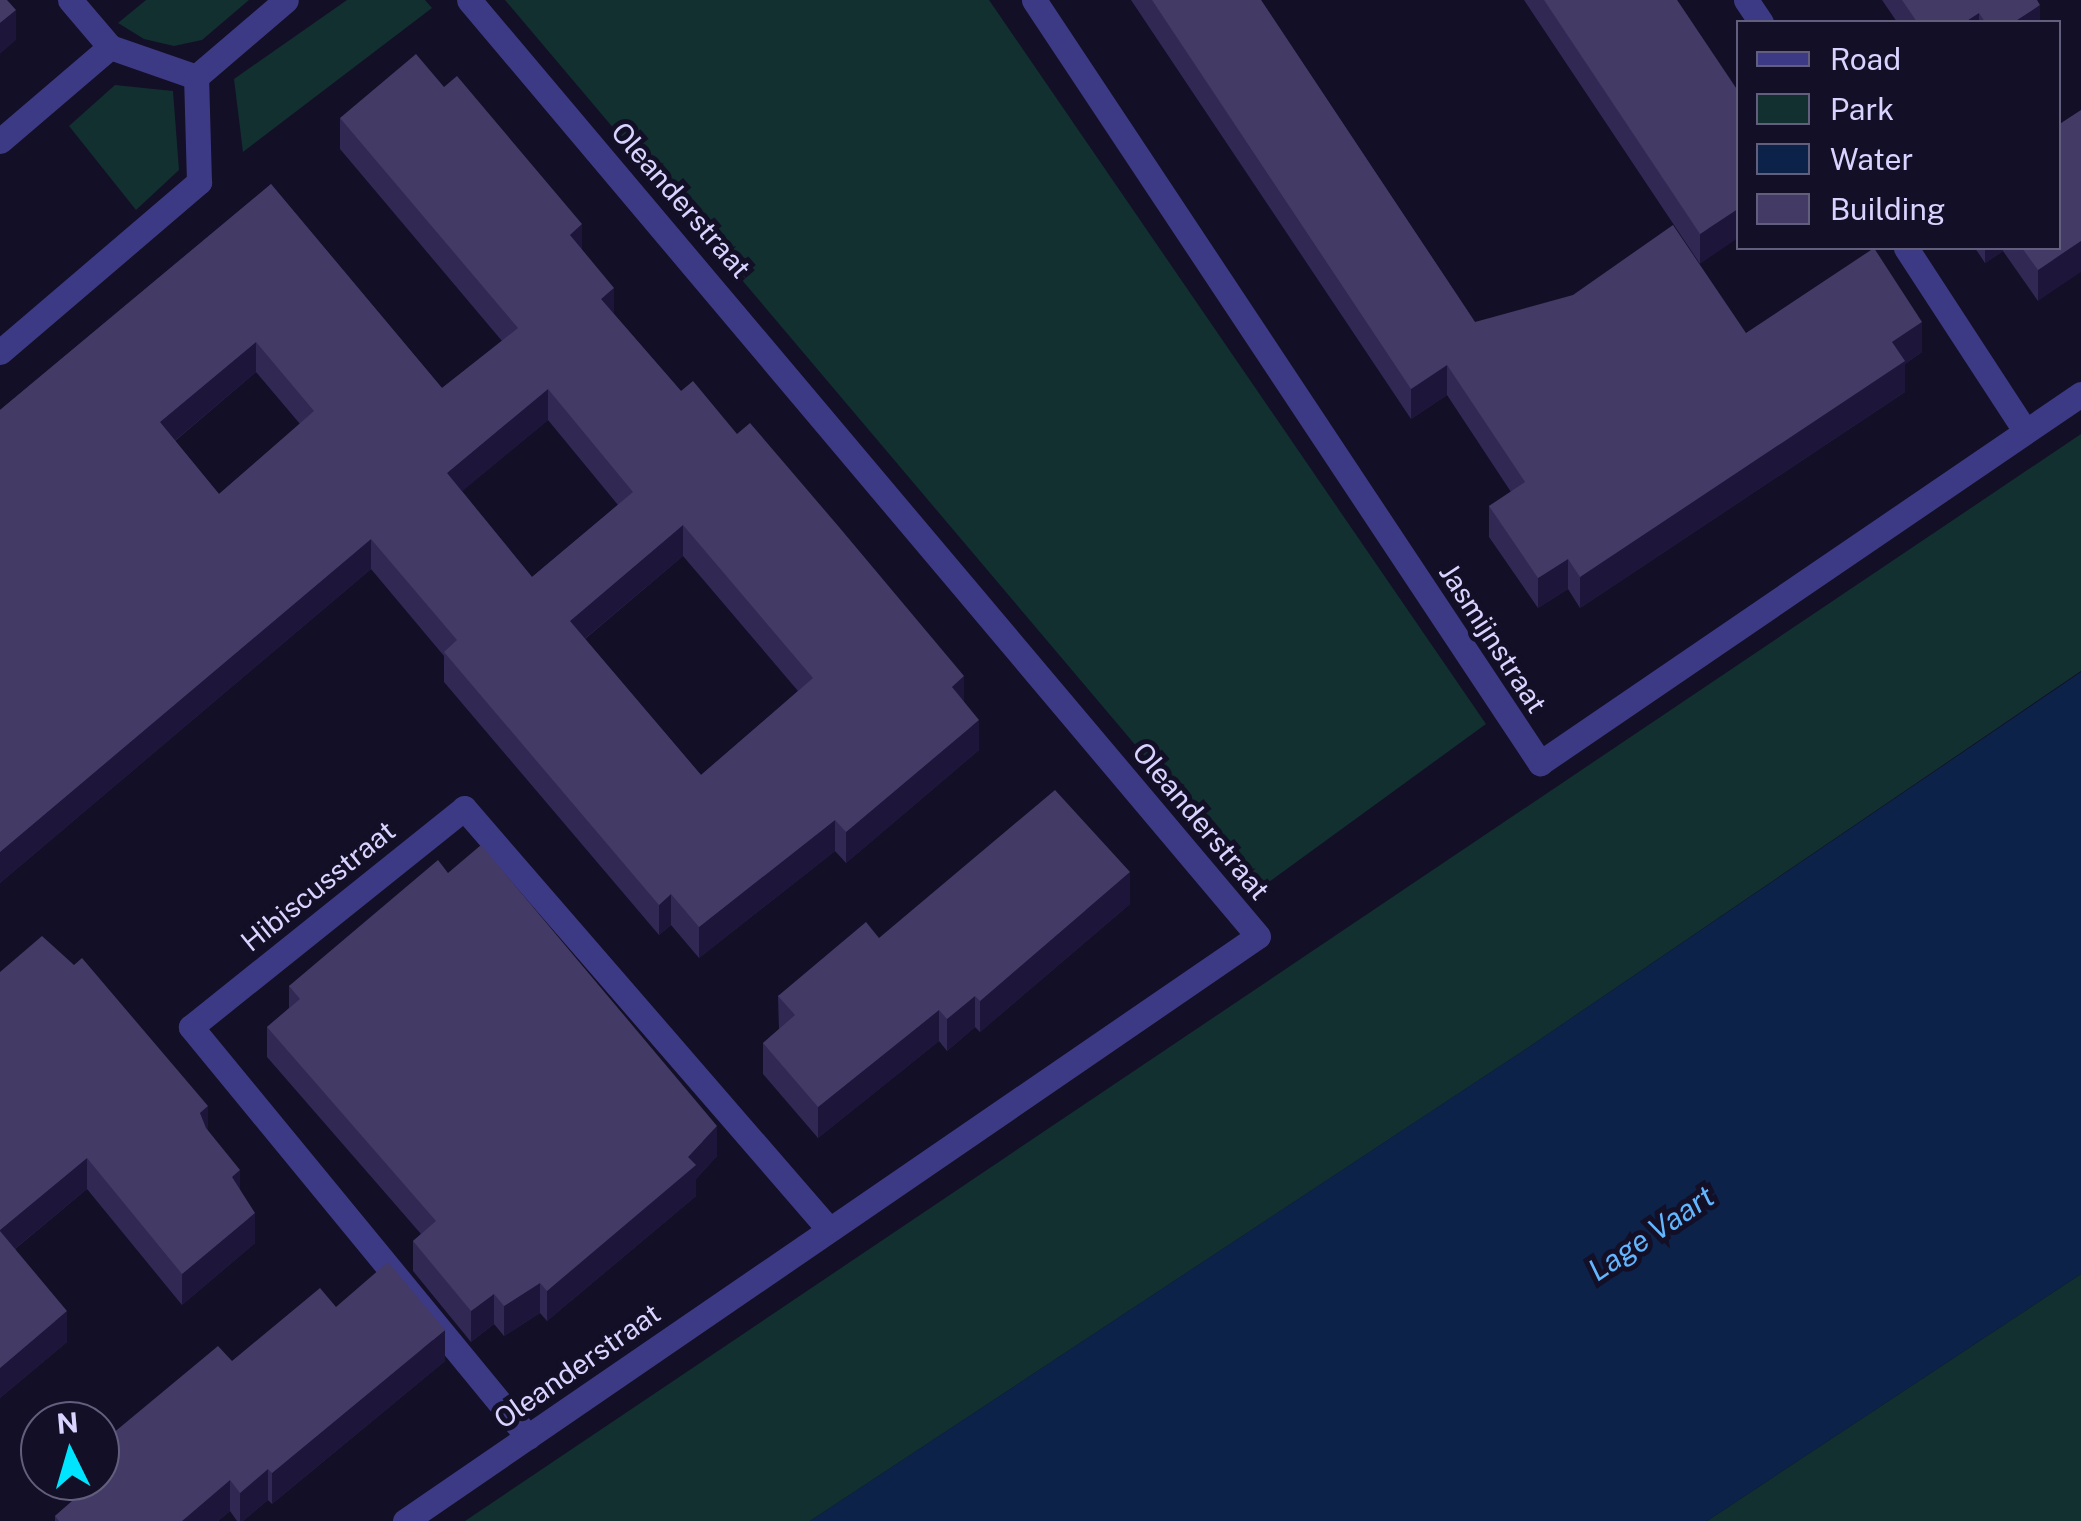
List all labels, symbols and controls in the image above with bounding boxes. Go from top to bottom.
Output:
legend [1736,20,2061,250]
text: Road [1830,41,1901,77]
text: Park [1830,91,1894,127]
street label: Oleanderstraat [604,115,758,285]
text: Water [1830,141,1913,177]
text: Building [1830,191,1945,227]
street label: Jasmijnstraat [1432,557,1554,719]
street label: Oleanderstraat [1125,735,1277,907]
street label: Hibiscusstraat [234,814,402,958]
water label: Lage Vaart [1581,1178,1721,1288]
street label: Oleanderstraat [487,1296,667,1436]
north arrow [20,1401,120,1501]
text: N [55,1405,80,1440]

